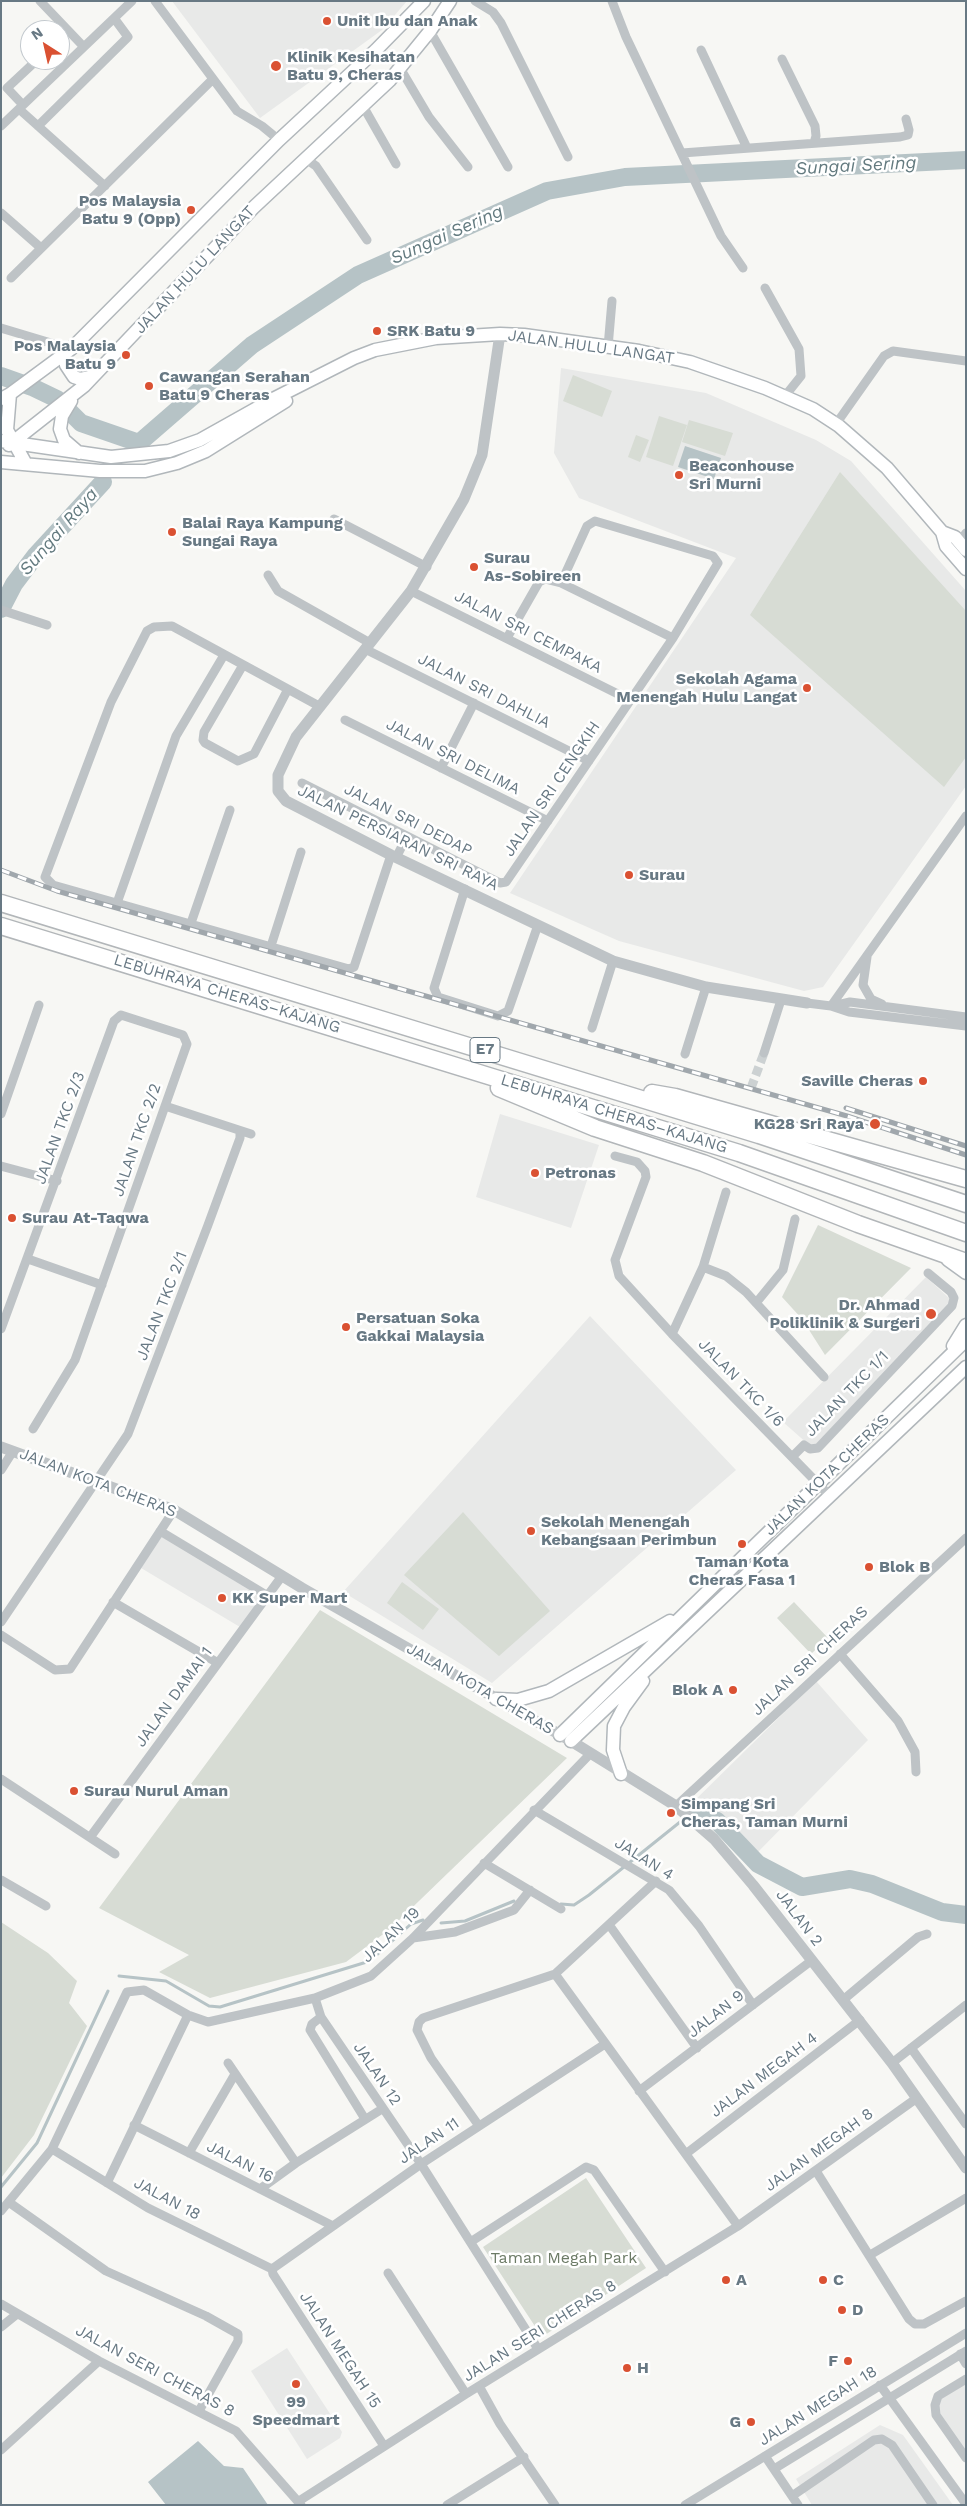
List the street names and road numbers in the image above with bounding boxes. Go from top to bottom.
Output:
street label: JALAN HULU LANGAT [131,202,259,338]
street label: JALAN HULU LANGAT [506,326,676,368]
street label: JALAN SRI CEMPAKA [451,586,605,678]
street label: JALAN SRI DAHLIA [415,649,553,733]
street label: JALAN SRI DELIMA [383,715,523,799]
street label: JALAN SRI CENGKIH [500,718,604,860]
street label: JALAN SRI DEDAP [341,779,475,861]
street label: JALAN PERSIARAN SRI RAYA [294,781,502,895]
street label: LEBUHRAYA CHERAS–KAJANG [111,950,343,1038]
road number: E7 [470,1038,500,1062]
street label: JALAN TKC 2/3 [31,1069,89,1187]
street label: LEBUHRAYA CHERAS–KAJANG [498,1070,730,1158]
street label: JALAN TKC 2/2 [109,1081,165,1199]
street label: JALAN TKC 2/1 [132,1249,192,1363]
street label: JALAN TKC 1/6 [694,1335,788,1431]
street label: JALAN TKC 1/1 [801,1347,893,1441]
street label: JALAN KOTA CHERAS [760,1410,894,1540]
street label: JALAN KOTA CHERAS [17,1444,179,1522]
street label: JALAN SRI CHERAS [748,1602,872,1720]
street label: JALAN KOTA CHERAS [403,1639,557,1739]
street label: JALAN DAMAI 1 [131,1643,217,1751]
street label: JALAN 4 [611,1833,677,1885]
street label: JALAN 2 [772,1886,826,1950]
street label: JALAN 19 [358,1903,424,1967]
street label: JALAN 9 [684,1986,748,2042]
street label: JALAN MEGAH 4 [707,2028,821,2122]
street label: JALAN 12 [349,2039,405,2109]
street label: JALAN MEGAH 8 [761,2104,877,2196]
street label: JALAN 11 [395,2114,463,2168]
street label: JALAN 16 [203,2137,277,2187]
street label: JALAN 18 [130,2173,204,2225]
street label: JALAN SERI CHERAS 8 [460,2276,620,2386]
street label: JALAN MEGAH 15 [295,2288,385,2412]
street label: JALAN SERI CHERAS 8 [72,2321,238,2421]
street label: JALAN MEGAH 18 [755,2362,881,2450]

